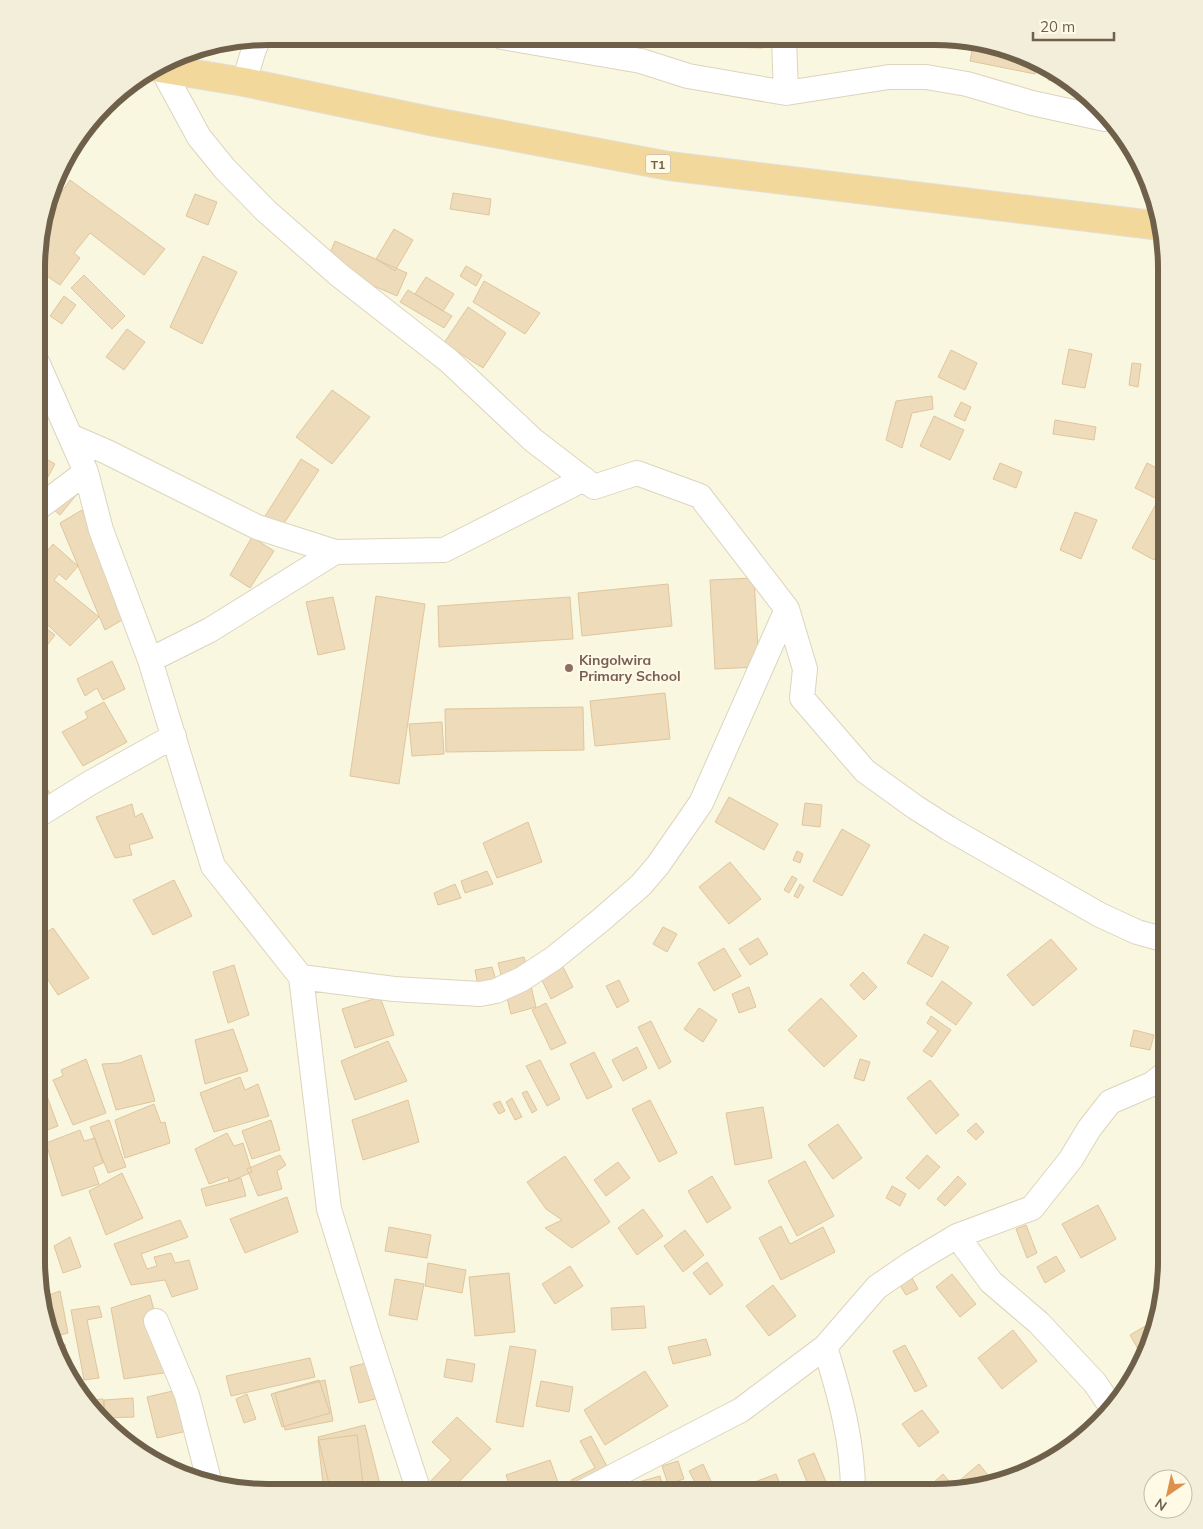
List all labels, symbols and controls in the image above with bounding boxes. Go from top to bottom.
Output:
scale bar [1033,10,1114,42]
text: 20 m [1040,17,1075,36]
road number: T1 [646,154,670,173]
place label: Kingolwira Primary School [579,651,681,685]
marker: Kingolwira Primary School [563,662,575,674]
north arrow [1143,1469,1193,1519]
text: N [1151,1494,1170,1515]

